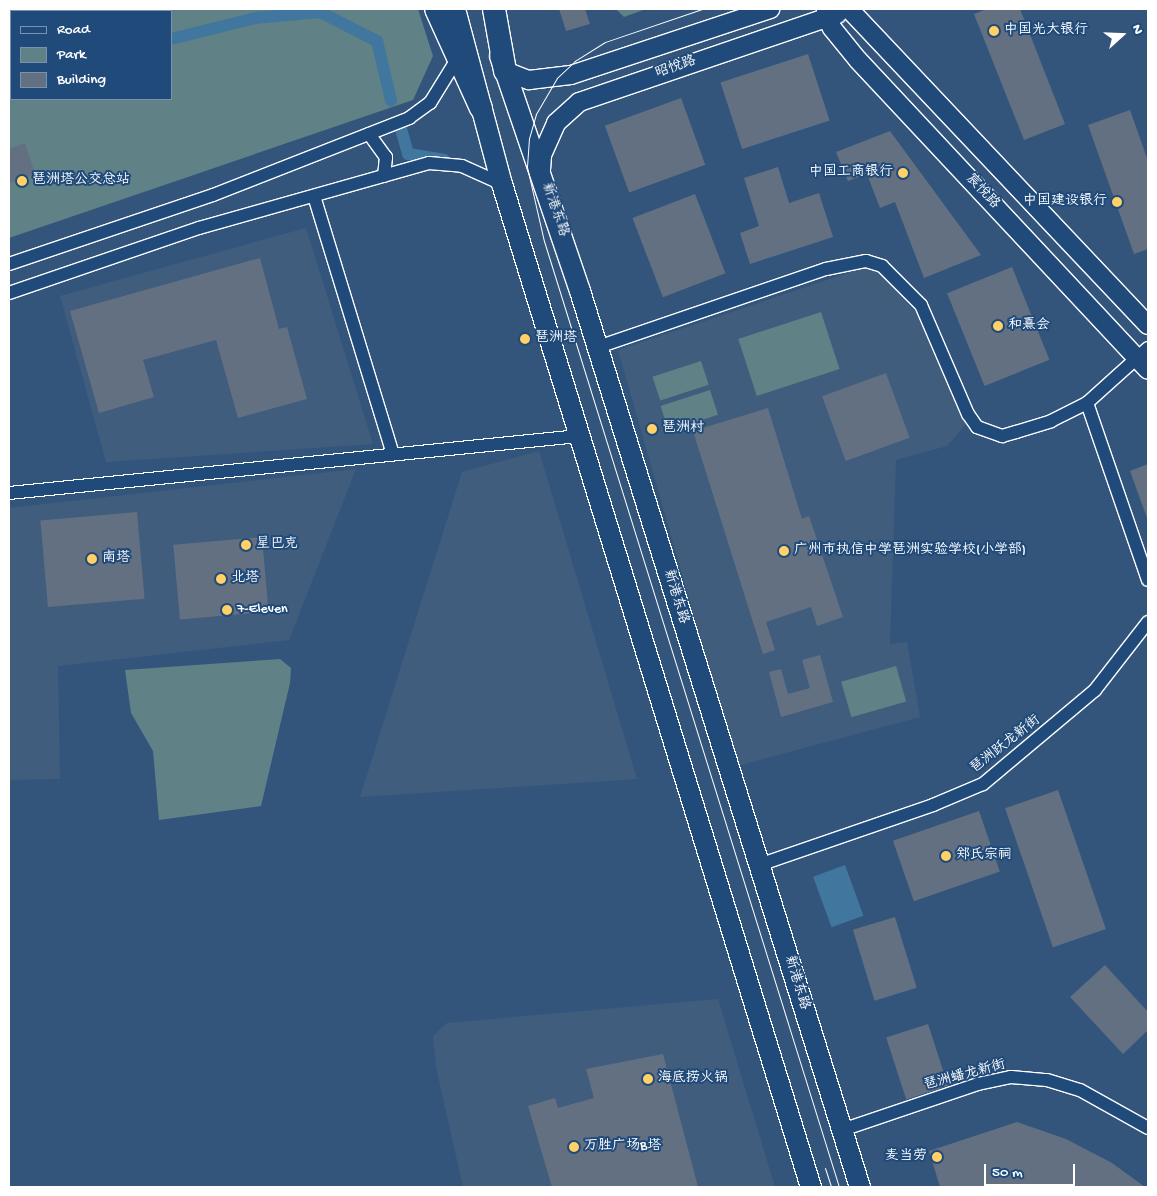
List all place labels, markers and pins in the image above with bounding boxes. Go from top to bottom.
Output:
place label: 中国光大银行 [1004,23,1088,39]
marker: 中国光大银行 [988,25,1000,37]
place label: 中国工商银行 [809,165,893,181]
marker: 中国工商银行 [897,167,909,179]
place label: 琶洲塔公交总站 [32,173,130,189]
marker: 琶洲塔公交总站 [16,175,28,187]
place label: 中国建设银行 [1023,194,1107,210]
marker: 中国建设银行 [1111,196,1123,208]
place label: 和熹会 [1008,318,1050,334]
marker: 和熹会 [992,320,1004,332]
place label: 琶洲塔 [535,331,577,347]
marker: 琶洲塔 [519,333,531,345]
place label: 琶洲村 [662,421,704,437]
marker: 琶洲村 [646,423,658,435]
place label: 星巴克 [256,537,298,553]
marker: 星巴克 [240,539,252,551]
place label: 广州市执信中学琶洲实验学校(小学部) [794,543,1026,559]
marker: 广州市执信中学琶洲实验学校(小学部) [778,545,790,557]
place label: 南塔 [102,551,130,567]
marker: 南塔 [86,553,98,565]
place label: 北塔 [231,571,259,587]
marker: 北塔 [215,573,227,585]
place label: 7-Eleven [237,602,288,618]
marker: 7-Eleven [221,604,233,616]
place label: 郑氏宗祠 [956,848,1012,864]
marker: 郑氏宗祠 [940,850,952,862]
place label: 海底捞火锅 [658,1071,728,1087]
marker: 海底捞火锅 [642,1073,654,1085]
place label: 万胜广场B塔 [584,1139,661,1155]
marker: 万胜广场B塔 [568,1141,580,1153]
place label: 麦当劳 [885,1149,927,1165]
marker: 麦当劳 [931,1151,943,1163]

